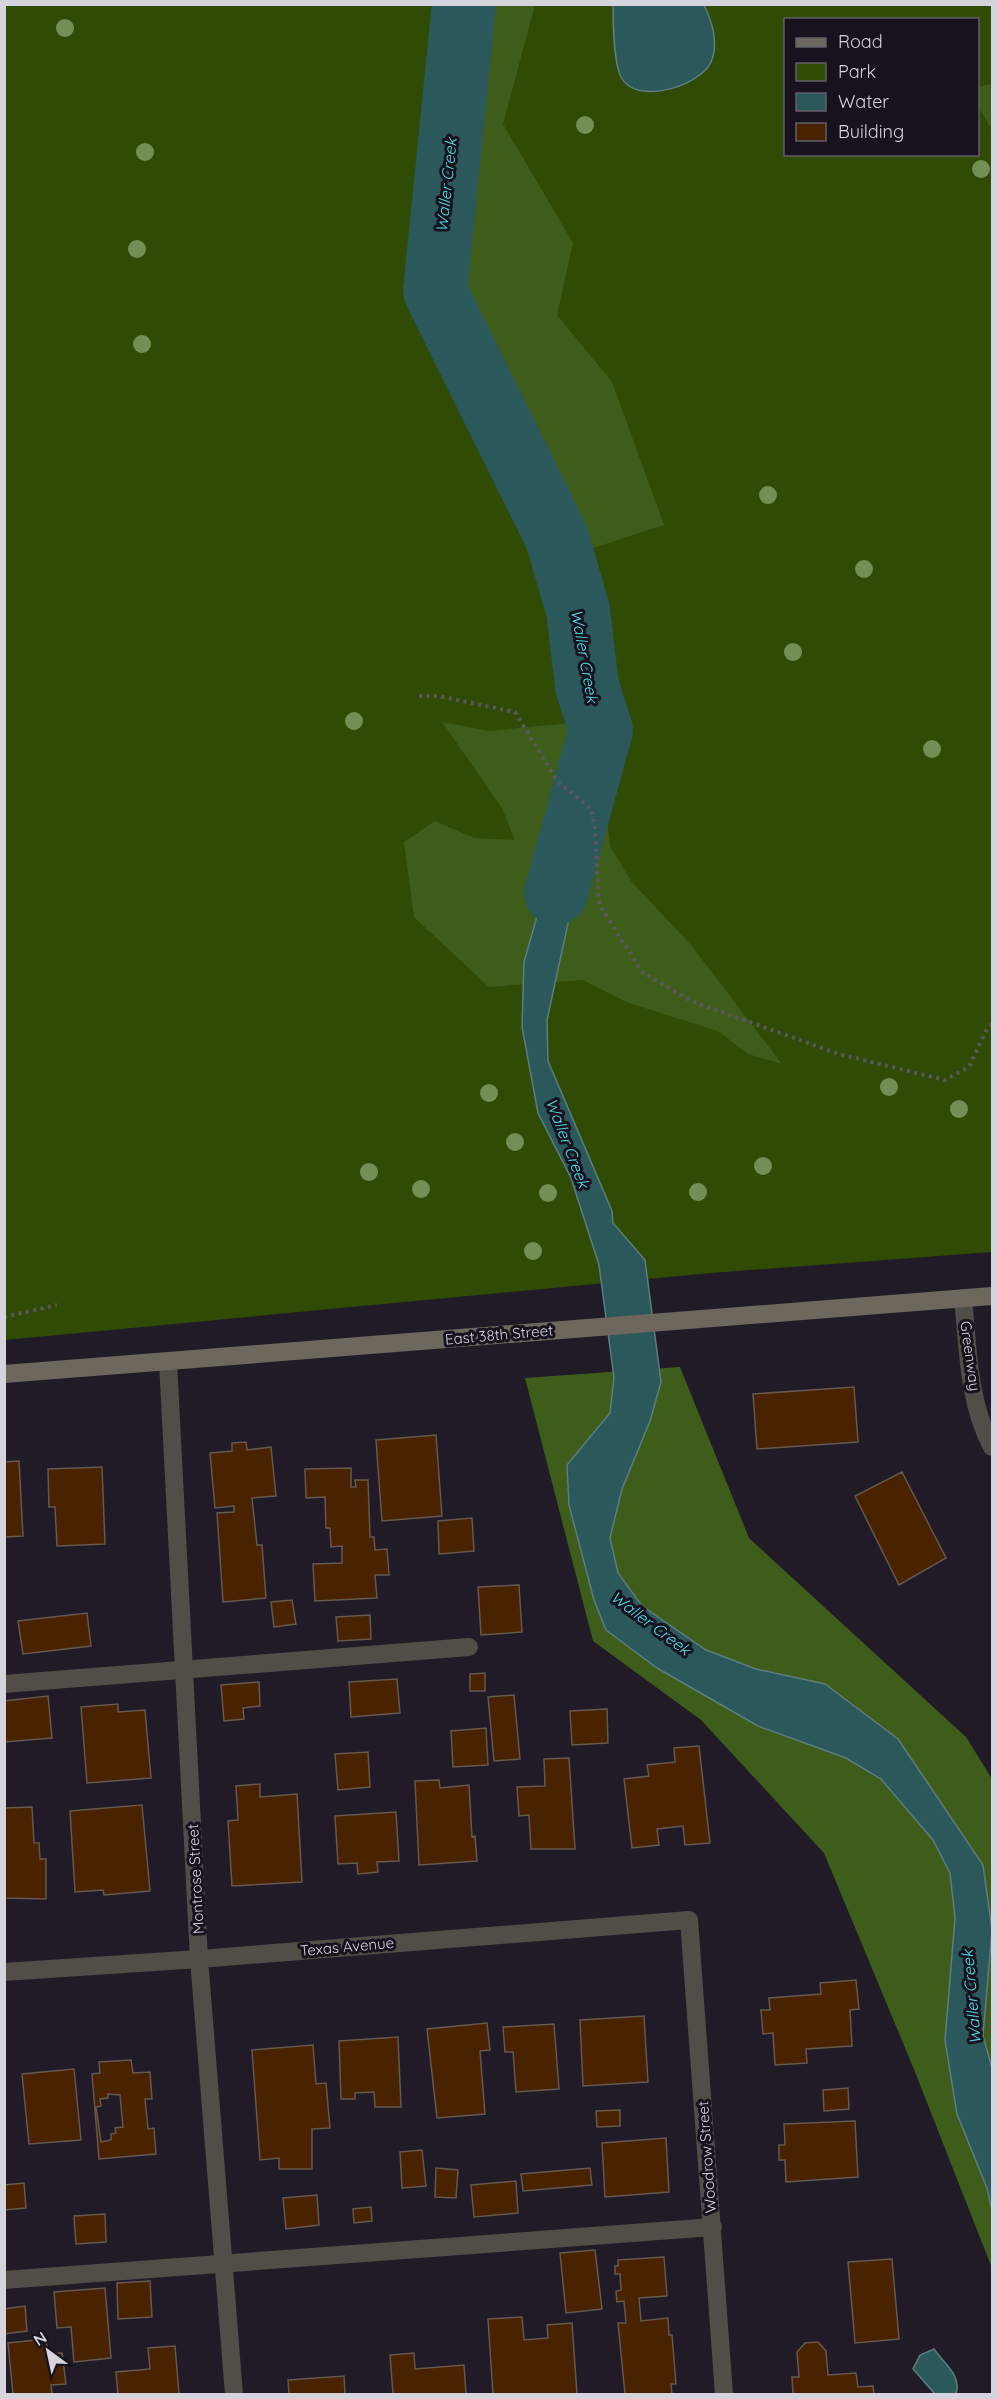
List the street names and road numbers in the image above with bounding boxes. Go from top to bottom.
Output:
street label: East 38th Street [444,1320,554,1349]
street label: Greenway [956,1320,985,1392]
street label: Montrose Street [183,1823,208,1935]
street label: Texas Avenue [299,1933,395,1960]
street label: Woodrow Street [693,2100,720,2214]

